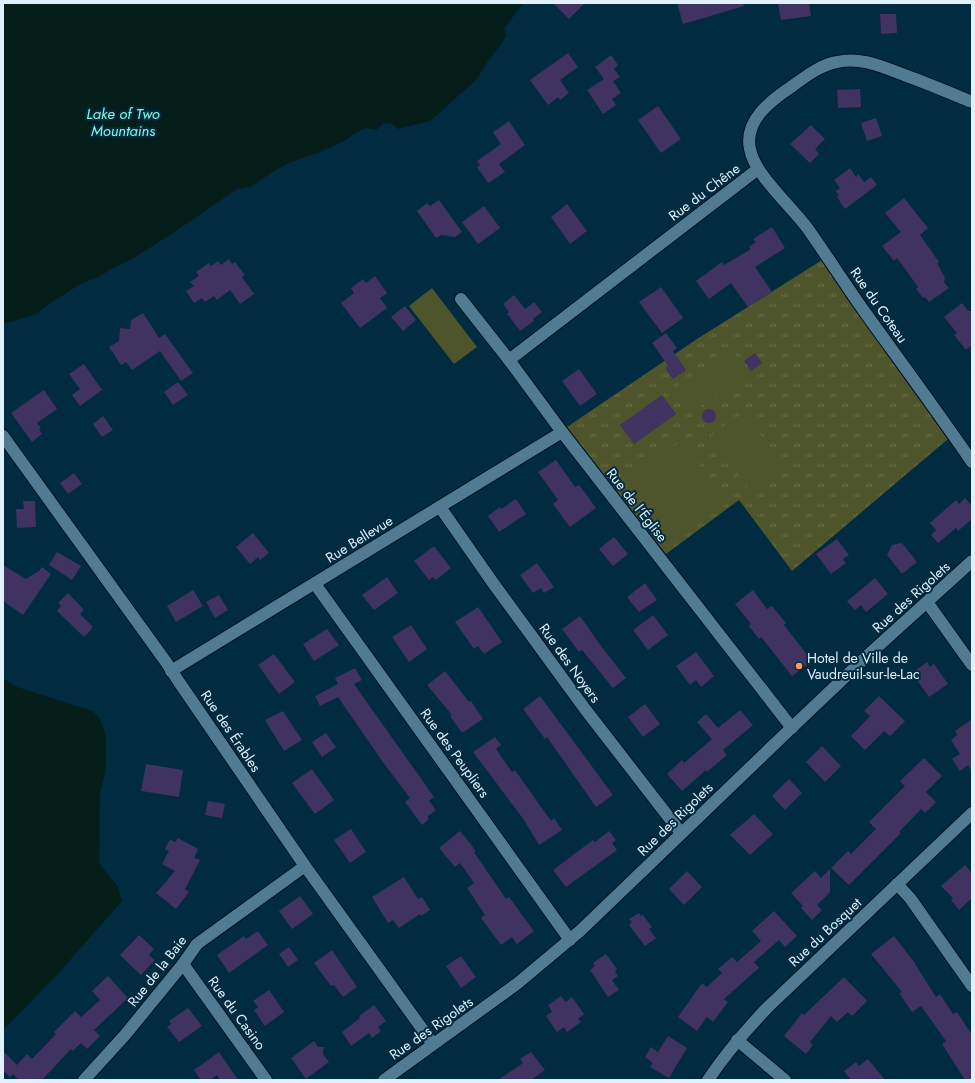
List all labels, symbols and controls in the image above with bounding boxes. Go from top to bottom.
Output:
water label: Lake of Two Mountains [86,103,160,142]
street label: Rue du Chêne [664,158,744,226]
street label: Rue du Coteau [846,263,912,347]
street label: Rue de l'Église [602,464,672,546]
street label: Rue Bellevue [322,510,396,568]
street label: Rue des Rigolets [868,556,954,637]
street label: Rue des Noyers [534,619,606,707]
place label: Hotel de Ville de Vaudreuil-sur-le-Lac [807,648,920,684]
marker: Hotel de Ville de Vaudreuil-sur-le-Lac [794,661,804,671]
street label: Rue des Érables [196,686,266,776]
street label: Rue des Peupliers [416,704,494,802]
street label: Rue des Rigolets [633,777,718,860]
street label: Rue du Bosquet [784,892,866,971]
street label: Rue de la Baie [123,931,191,1011]
street label: Rue du Casino [203,972,271,1054]
street label: Rue des Rigolets [385,991,477,1064]

